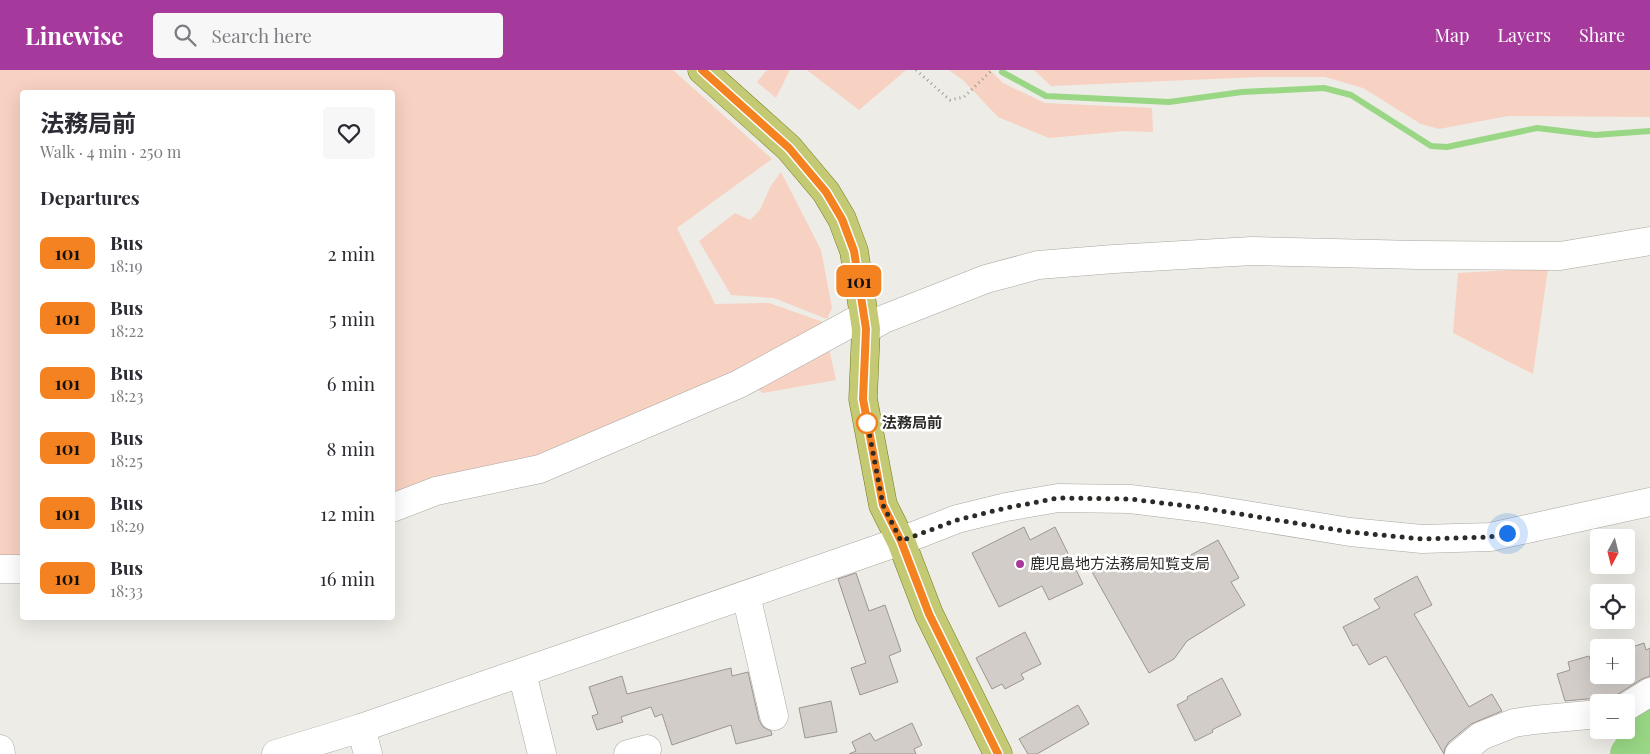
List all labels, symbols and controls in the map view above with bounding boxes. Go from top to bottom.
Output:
search box [153,13,503,58]
text: Linewise [25,19,123,51]
icon: search [171,21,199,49]
text: Search here [211,22,312,48]
text: Map [1434,23,1469,47]
text: Layers [1497,23,1551,47]
text: Share [1579,23,1625,47]
text: 法務局前 [40,106,136,138]
button: heart [323,107,375,159]
text: Walk · 4 min · 250 m [40,141,181,162]
text: Departures [40,184,140,210]
text: Bus [110,229,143,255]
text: 2 min [327,240,375,266]
text: 101 [55,241,80,265]
text: 18:19 [110,255,143,276]
line badge: 101 [830,265,888,297]
text: 101 [846,269,872,293]
text: Bus [110,294,143,320]
text: 5 min [329,305,375,331]
text: 101 [55,306,80,330]
text: 18:22 [110,320,144,341]
text: Bus [110,359,143,385]
text: 6 min [327,370,375,396]
text: 101 [55,371,80,395]
text: 18:23 [110,385,143,406]
marker: 法務局前 [856,412,878,434]
place label: 法務局前 [882,412,942,432]
text: Bus [110,424,143,450]
text: 8 min [327,435,375,461]
text: 101 [55,436,80,460]
text: 18:25 [110,450,143,471]
text: Bus [110,489,143,515]
text: 12 min [320,500,375,526]
text: 101 [55,501,80,525]
text: 18:29 [110,515,144,536]
your location [1495,521,1520,546]
north arrow [1590,529,1635,574]
map controls [1590,529,1635,739]
place label: 鹿児島地方法務局知覧支局 [1030,553,1210,573]
text: Bus [110,554,143,580]
marker: 鹿児島地方法務局知覧支局 [1014,558,1026,570]
text: 16 min [320,565,375,591]
text: 101 [55,566,80,590]
text: 18:33 [110,580,143,601]
button: locate [1590,584,1635,629]
button: + [1590,639,1635,684]
button: − [1590,694,1635,739]

